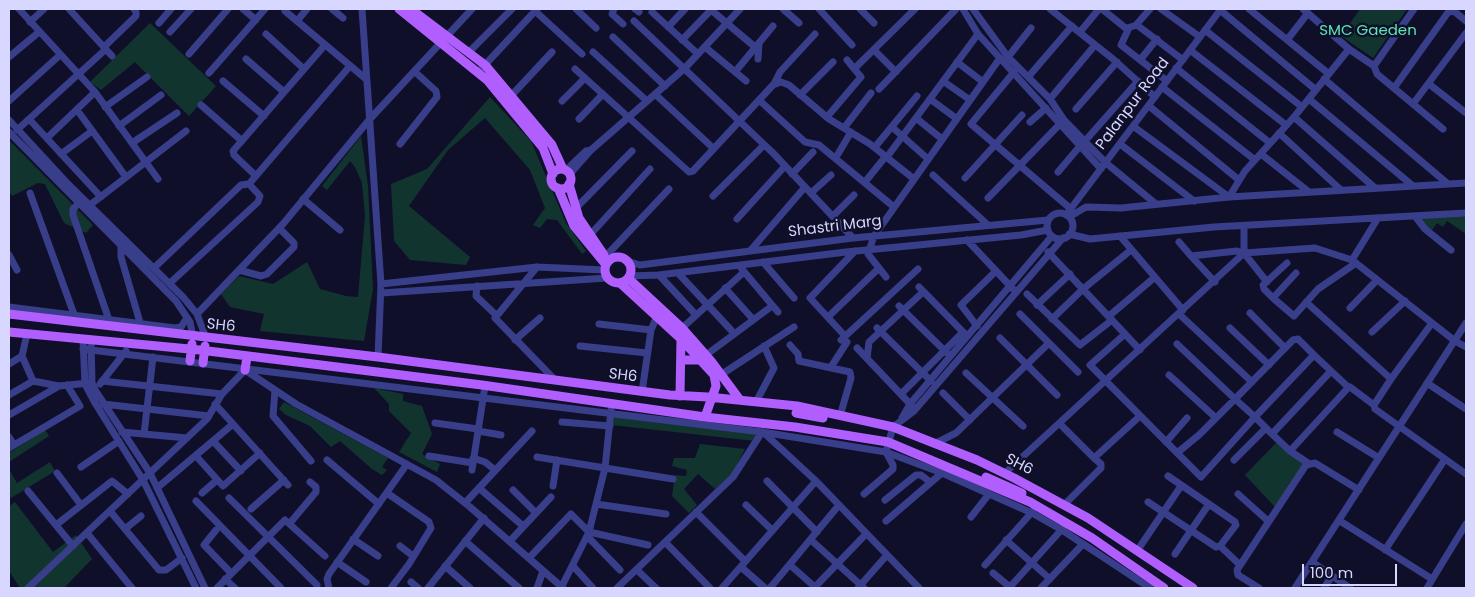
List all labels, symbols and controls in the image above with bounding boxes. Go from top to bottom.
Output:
park label: SMC Gaeden [1319,22,1417,40]
street label: Palanpur Road [1093,54,1173,154]
street label: Shastri Marg [787,212,883,242]
street label: SH6 [206,316,236,336]
street label: SH6 [608,365,638,387]
street label: SH6 [1002,450,1036,480]
scale bar [1305,554,1400,586]
text: 100 m [1310,562,1353,583]

